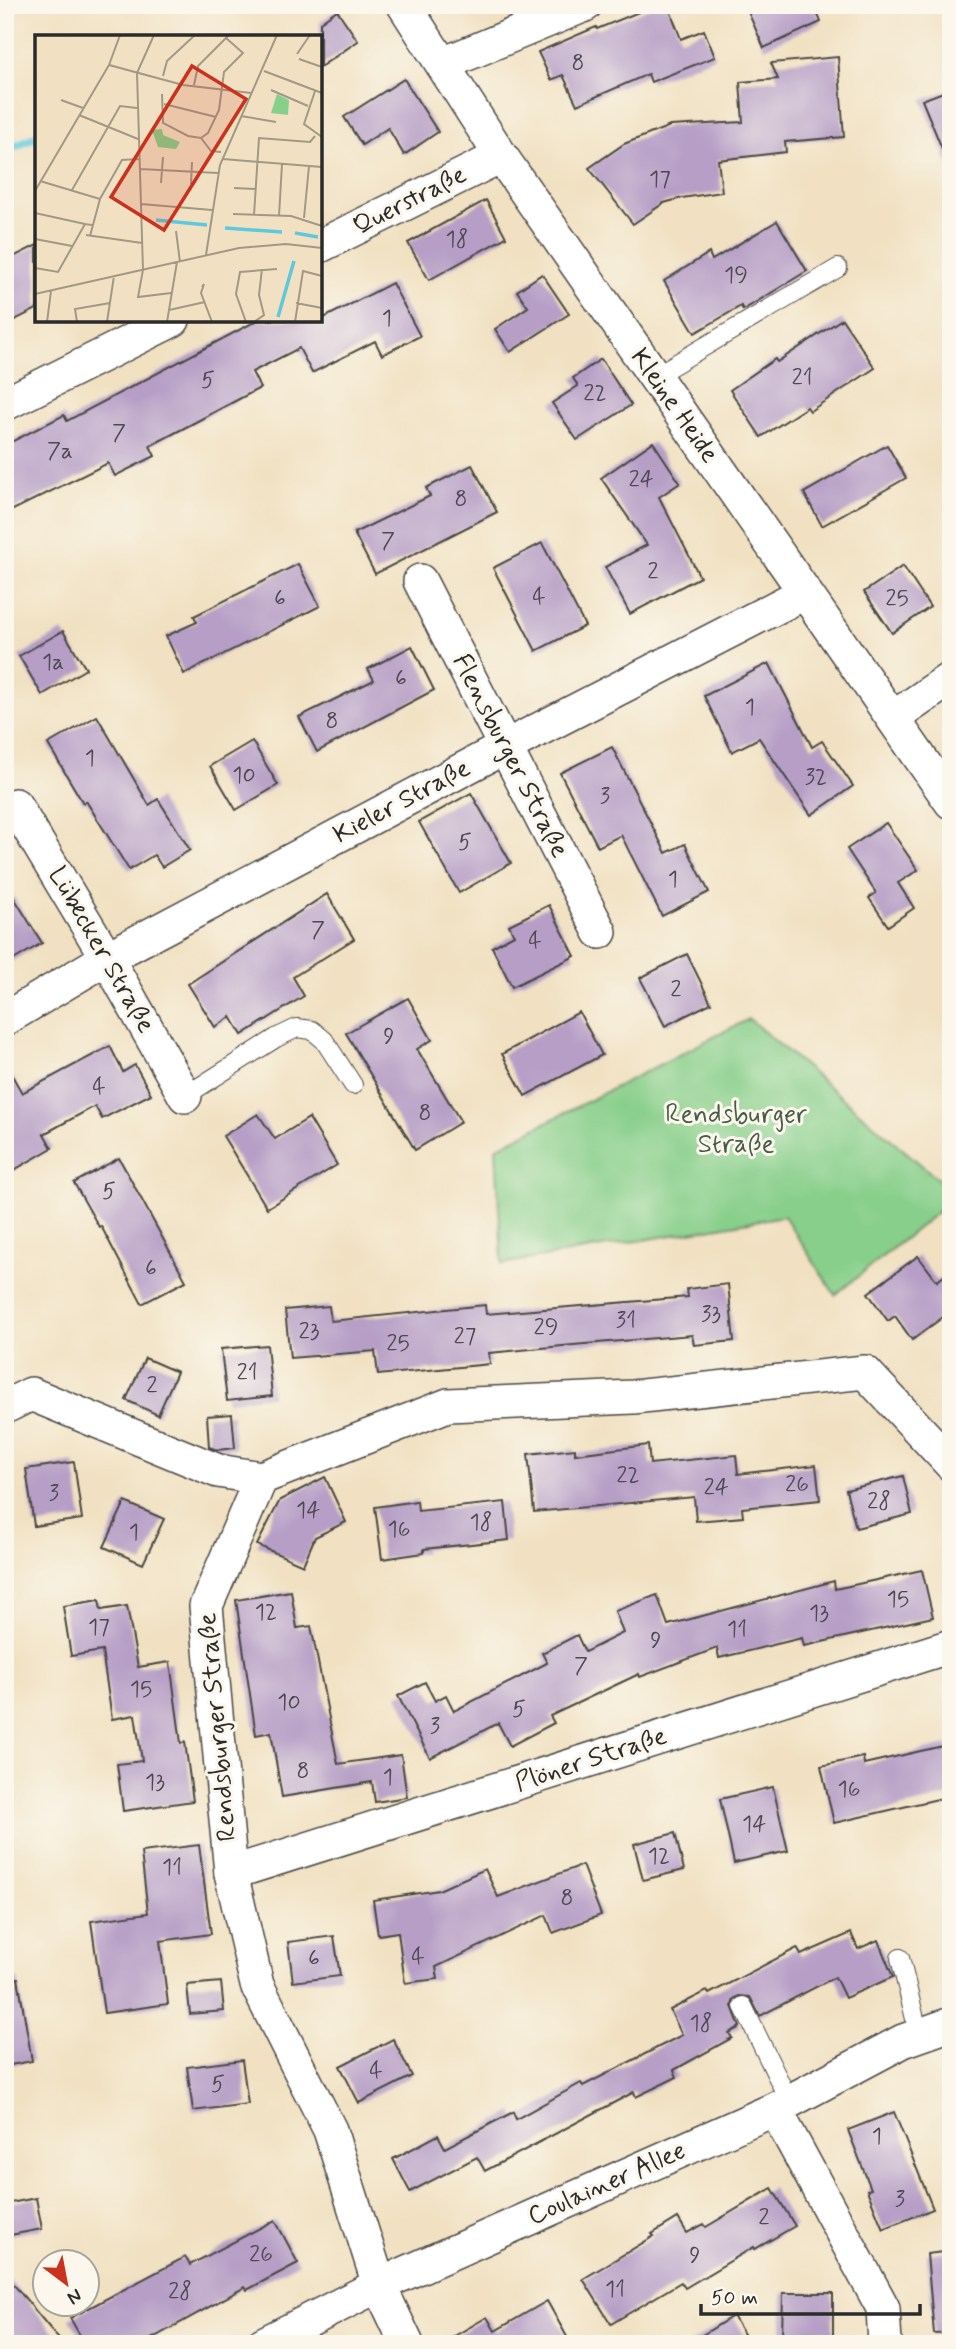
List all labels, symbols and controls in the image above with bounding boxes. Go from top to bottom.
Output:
inset map [35,35,322,322]
house number: 8 [572,49,584,79]
street label: Querstraße [348,158,473,244]
house number: 17 [649,165,671,195]
house number: 18 [446,225,468,255]
house number: 19 [724,261,748,291]
house number: 1 [382,304,392,334]
street label: Kleine Heide [622,342,726,470]
house number: 21 [791,363,813,393]
house number: 5 [201,366,215,396]
house number: 22 [583,379,607,409]
house number: 7 [112,419,126,449]
house number: 7a [47,437,73,467]
house number: 24 [628,465,654,495]
house number: 8 [455,485,467,515]
house number: 7 [381,527,395,557]
house number: 2 [647,557,659,587]
house number: 4 [532,582,546,612]
house number: 6 [274,584,286,614]
house number: 25 [885,584,909,614]
house number: 1a [42,648,64,678]
street label: Flensburger Straße [444,648,576,864]
house number: 6 [395,664,407,694]
house number: 1 [745,693,755,723]
house number: 8 [326,707,338,737]
house number: 1 [85,744,95,774]
street label: Kieler Straße [328,752,477,852]
house number: 10 [232,761,256,791]
house number: 32 [805,763,827,793]
house number: 3 [600,782,610,812]
house number: 5 [458,828,472,858]
street label: Lübecker Straße [40,861,163,1040]
house number: 1 [668,865,678,895]
house number: 7 [311,916,325,946]
house number: 4 [528,926,542,956]
house number: 2 [670,975,682,1005]
house number: 9 [383,1022,395,1052]
house number: 4 [92,1072,106,1102]
park label: Rendsburger Straße [665,1098,807,1162]
house number: 8 [419,1099,431,1129]
house number: 5 [102,1177,116,1207]
house number: 6 [145,1254,157,1284]
house number: 33 [701,1300,721,1330]
house number: 31 [616,1306,636,1336]
house number: 29 [534,1313,558,1343]
house number: 23 [299,1317,320,1347]
house number: 27 [454,1322,476,1352]
house number: 25 [386,1329,410,1359]
house number: 21 [236,1358,258,1388]
house number: 2 [146,1371,158,1401]
house number: 22 [616,1461,640,1491]
house number: 26 [785,1470,809,1500]
house number: 24 [703,1473,729,1503]
house number: 3 [49,1479,59,1509]
house number: 28 [867,1487,891,1517]
house number: 14 [296,1496,320,1526]
house number: 18 [470,1508,492,1538]
house number: 16 [388,1515,411,1545]
house number: 1 [129,1518,139,1548]
house number: 15 [887,1585,909,1615]
house number: 12 [255,1598,277,1628]
house number: 13 [809,1599,829,1629]
street label: Rendsburger Straße [191,1611,245,1843]
house number: 17 [88,1613,110,1643]
house number: 11 [727,1615,747,1645]
house number: 9 [650,1626,662,1656]
house number: 7 [574,1652,588,1682]
house number: 15 [130,1675,152,1705]
house number: 10 [277,1688,301,1718]
house number: 5 [512,1695,526,1725]
house number: 3 [430,1712,440,1742]
street label: Plöner Straße [511,1719,671,1801]
house number: 8 [297,1757,309,1787]
house number: 1 [383,1763,393,1793]
house number: 13 [145,1768,165,1798]
house number: 16 [838,1775,861,1805]
house number: 14 [742,1810,766,1840]
house number: 12 [648,1842,670,1872]
house number: 11 [162,1853,182,1883]
house number: 8 [561,1884,573,1914]
house number: 4 [411,1942,425,1972]
house number: 6 [308,1944,320,1974]
house number: 18 [690,2009,712,2039]
house number: 4 [369,2056,383,2086]
house number: 5 [211,2070,225,2100]
house number: 1 [872,2122,882,2152]
street label: Coulainer Allee [523,2134,691,2234]
house number: 3 [895,2185,905,2215]
house number: 2 [758,2203,770,2233]
house number: 26 [249,2240,273,2270]
house number: 9 [689,2241,701,2271]
north arrow [32,2248,102,2318]
scale bar [701,2272,919,2316]
house number: 11 [605,2275,625,2305]
house number: 28 [168,2277,192,2307]
text: N [62,2282,86,2310]
text: 50 m [711,2284,758,2312]

